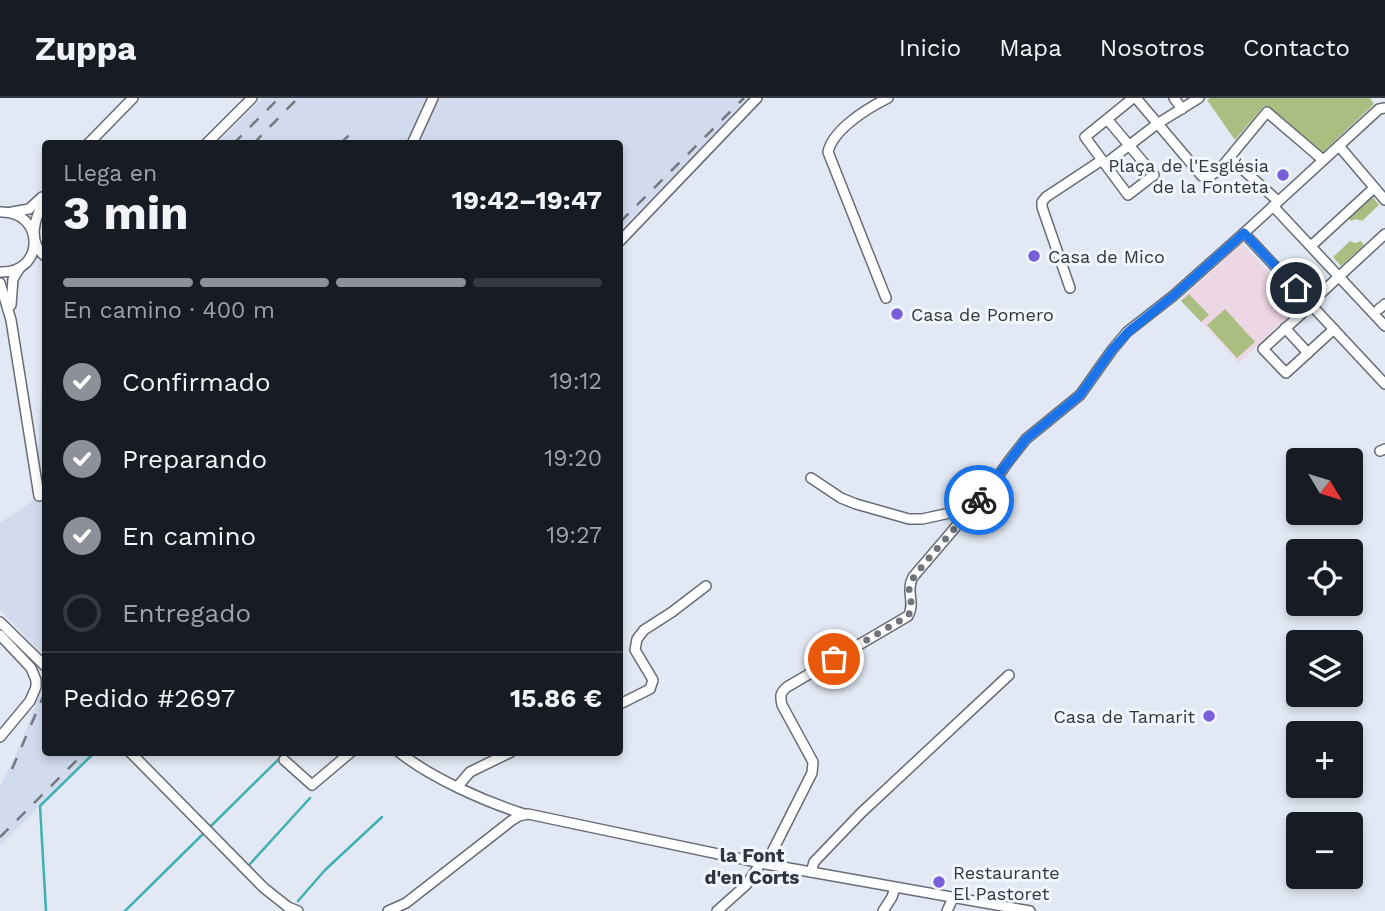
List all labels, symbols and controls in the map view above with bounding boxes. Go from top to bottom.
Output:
text: Zuppa [35,29,136,68]
text: Inicio [899,34,961,62]
text: Mapa [999,34,1062,62]
text: Nosotros [1100,34,1205,62]
text: Contacto [1243,34,1350,62]
place label: Plaça de l'Església de la Fonteta [1108,155,1269,197]
text: Llega en [63,160,157,187]
marker: Plaça de l'Església de la Fonteta [1275,167,1291,183]
text: 19:42–19:47 [452,185,602,215]
text: 3 min [63,186,189,240]
place label: Casa de Mico [1048,246,1165,267]
marker: Casa de Mico [1026,248,1042,264]
pin [1266,258,1326,318]
icon: home [1277,269,1315,307]
text: En camino · 400 m [63,297,275,324]
place label: Casa de Pomero [911,304,1054,325]
marker: Casa de Pomero [889,306,905,322]
icon: check [63,363,101,401]
text: Confirmado [122,367,271,397]
text: 19:12 [550,368,602,395]
icon: check [63,440,101,478]
text: Preparando [122,444,267,474]
text: 19:20 [544,445,602,472]
north arrow [1286,448,1363,525]
map controls [1286,448,1363,889]
courier [944,465,1014,535]
icon: bike [960,481,998,519]
icon: check [63,517,101,555]
text: En camino [122,521,256,551]
text: 19:27 [546,522,602,549]
button: locate [1286,539,1363,616]
text: Entregado [122,598,251,628]
pin [804,629,864,689]
button: layers [1286,630,1363,707]
icon: bag [815,640,853,678]
text: Pedido #2697 [63,683,235,713]
text: 15.86 € [510,683,602,713]
place label: Casa de Tamarit [1053,706,1195,727]
marker: Casa de Tamarit [1201,708,1217,724]
button: + [1286,721,1363,798]
button: − [1286,812,1363,889]
district label: la Font d'en Corts [705,844,799,889]
place label: Restaurante El Pastoret [953,862,1060,904]
marker: Restaurante El Pastoret [931,874,947,890]

